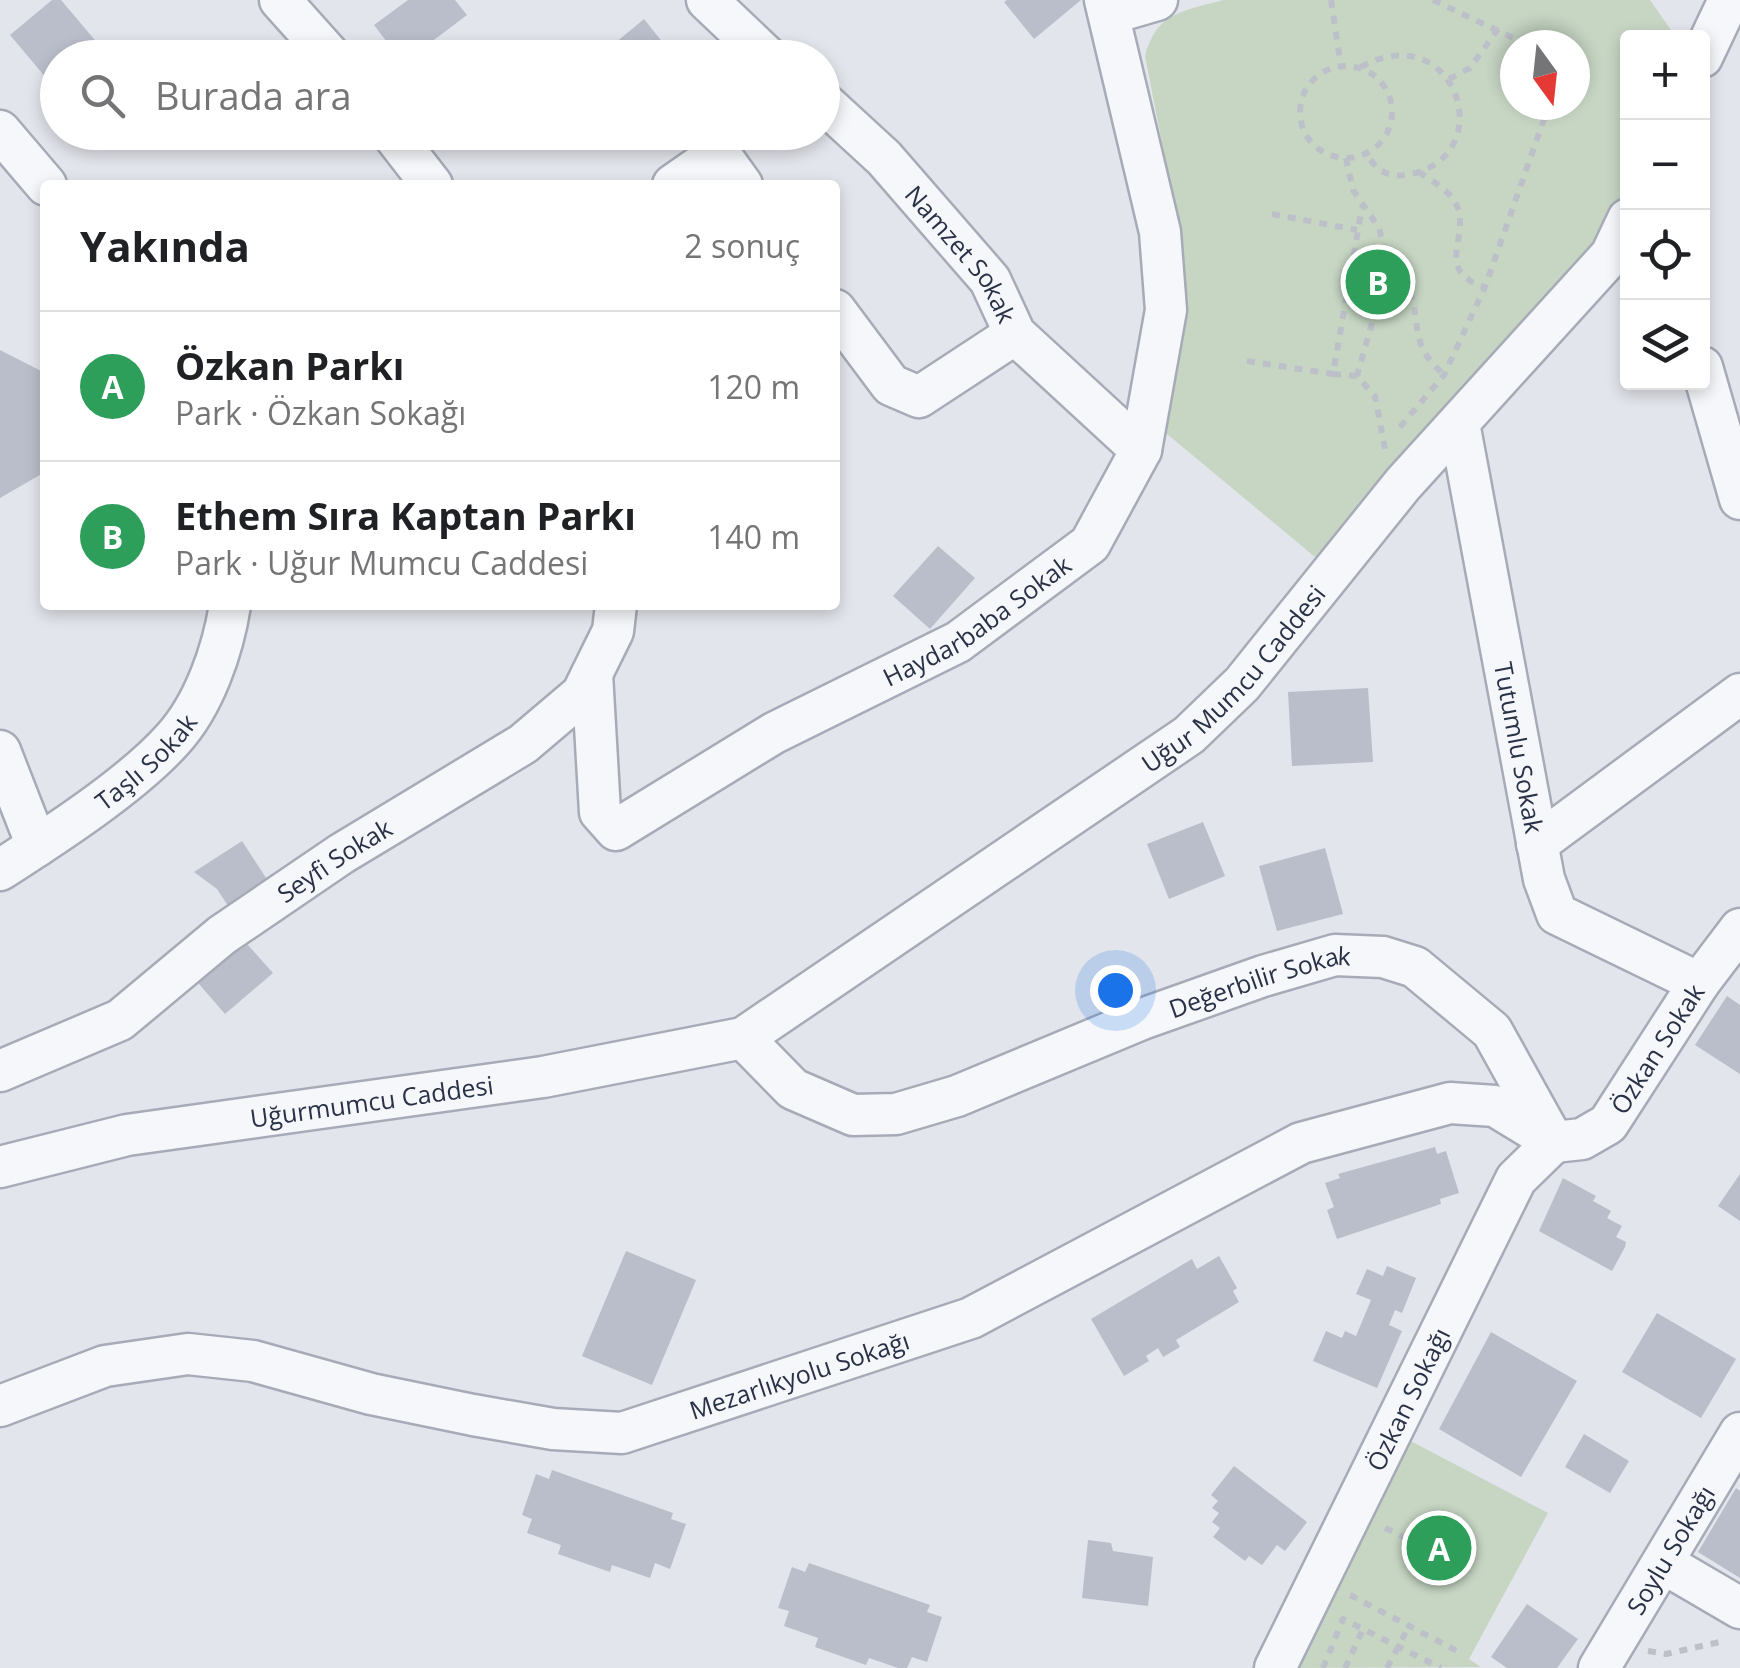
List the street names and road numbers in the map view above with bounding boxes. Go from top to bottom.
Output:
street label: Namzet Sokak [898,178,1024,328]
street label: Haydarbaba Sokak [877,547,1077,694]
street label: Uğur Mumcu Caddesi [1134,577,1332,780]
street label: Tutumlu Sokak [1487,659,1552,836]
street label: Taşlı Sokak [88,707,204,818]
street label: Seyfi Sokak [270,810,398,910]
street label: Değerbilir Sokak [1164,938,1351,1025]
street label: Özkan Sokak [1602,977,1711,1120]
street label: Uğurmumcu Caddesi [248,1067,496,1135]
street label: Özkan Sokağı [1358,1322,1457,1476]
street label: Mezarlıkyolu Sokağı [685,1323,913,1427]
street label: Soylu Sokağı [1618,1479,1722,1621]

